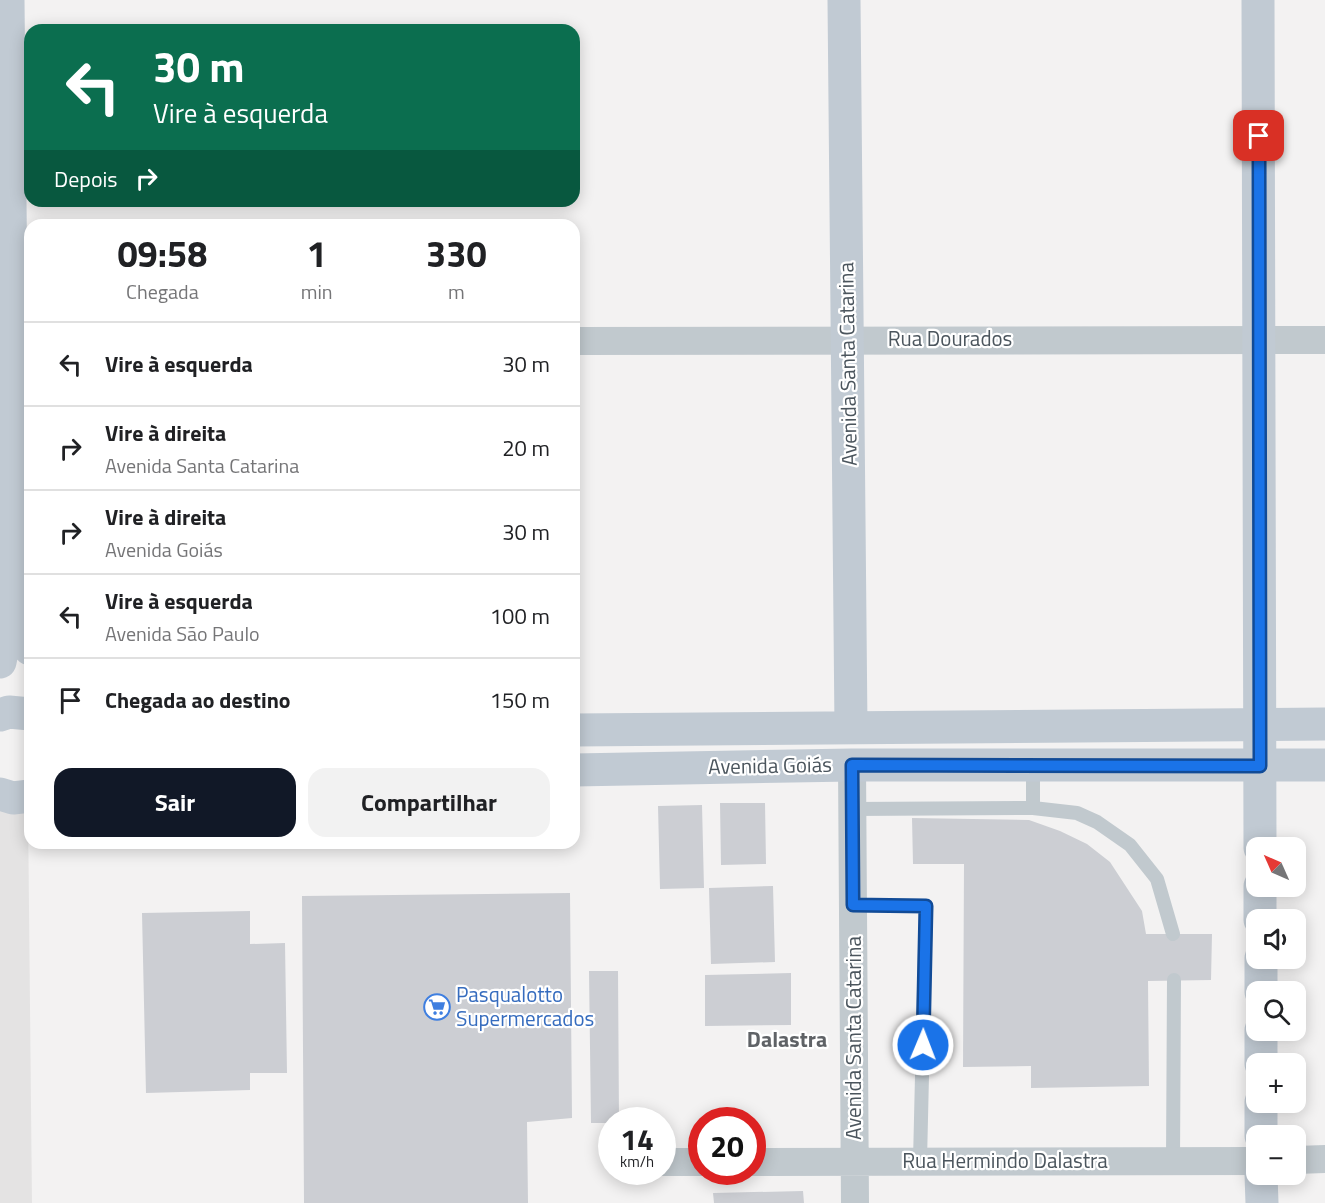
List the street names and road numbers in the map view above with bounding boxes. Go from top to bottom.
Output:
street label: Avenida Santa Catarina [829,261,865,466]
street label: Rua Dourados [888,322,1012,354]
street label: Avenida Goiás [708,748,832,782]
street label: Avenida Santa Catarina [837,936,869,1140]
street label: Rua Hermindo Dalastra [902,1144,1108,1176]

